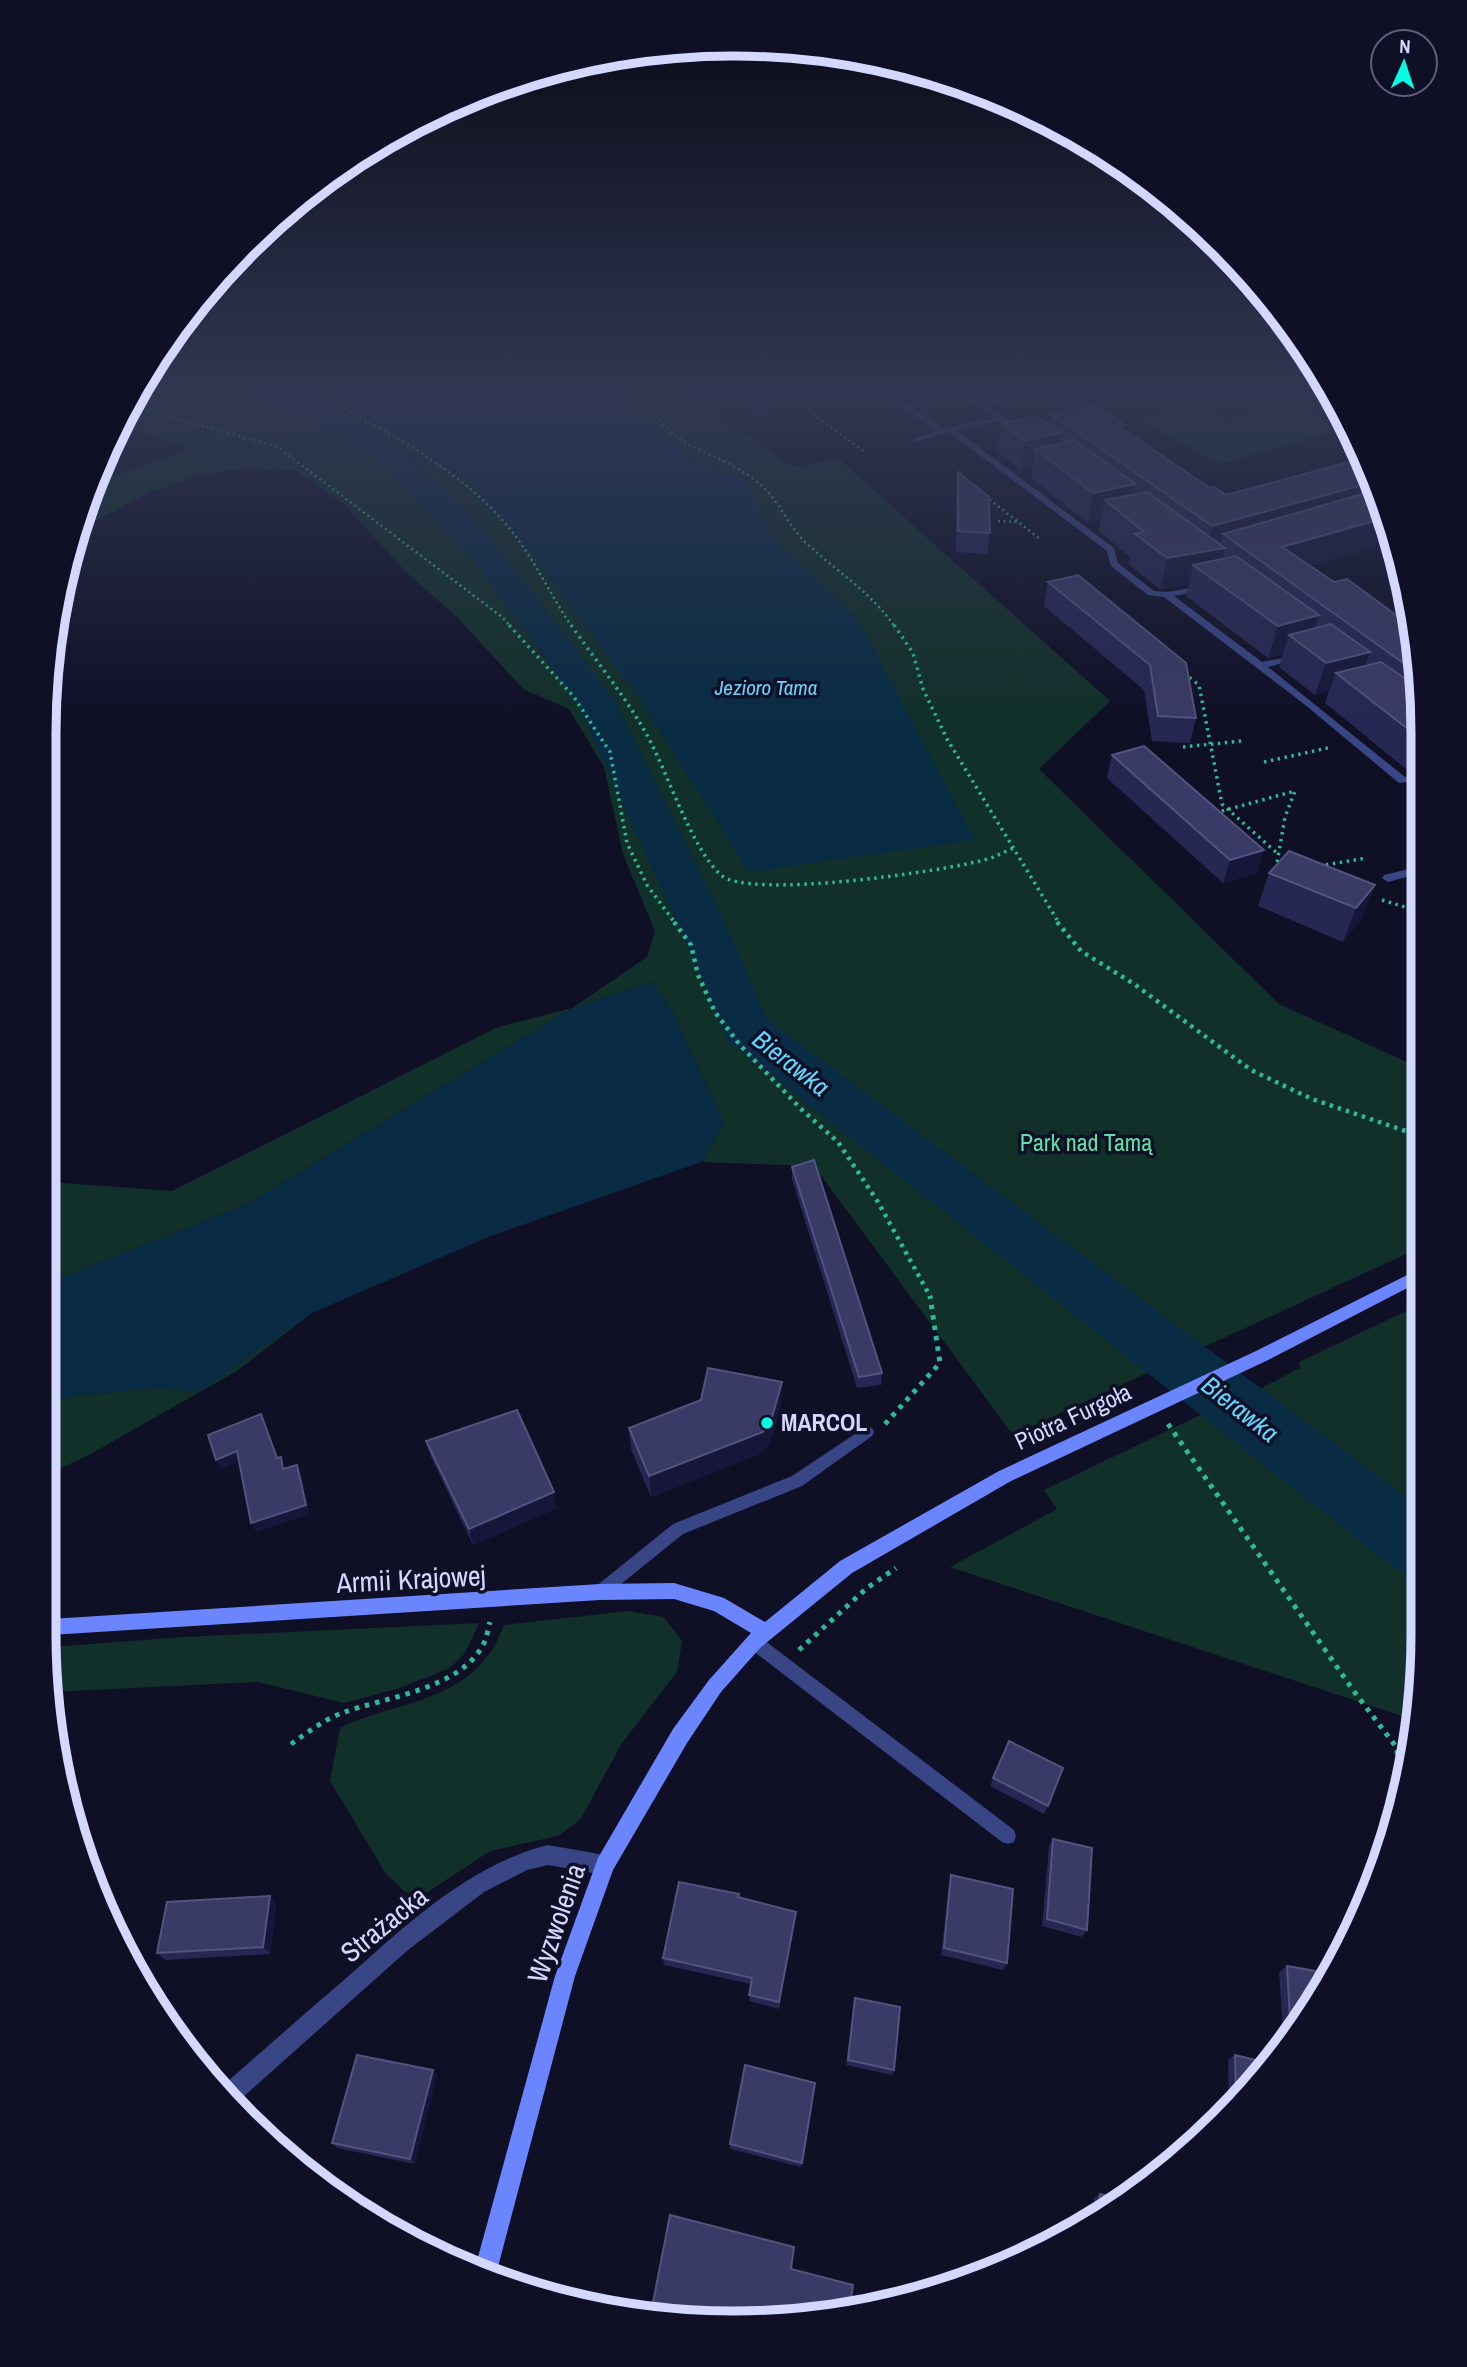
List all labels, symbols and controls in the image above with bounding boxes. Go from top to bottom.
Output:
north arrow [1369,28,1439,98]
text: N [1399,33,1411,59]
water label: Jezioro Tama [714,673,817,702]
water label: Bierawka [746,1021,837,1104]
park label: Park nad Tamą [1020,1126,1153,1158]
water label: Bierawka [1195,1367,1286,1450]
street label: Piotra Furgoła [1009,1375,1136,1457]
place label: MARCOL [781,1406,867,1438]
marker: MARCOL [759,1415,775,1431]
street label: Armii Krajowej [334,1556,487,1602]
street label: Wyzwolenia [518,1858,594,1988]
street label: Strażacka [332,1877,436,1971]

